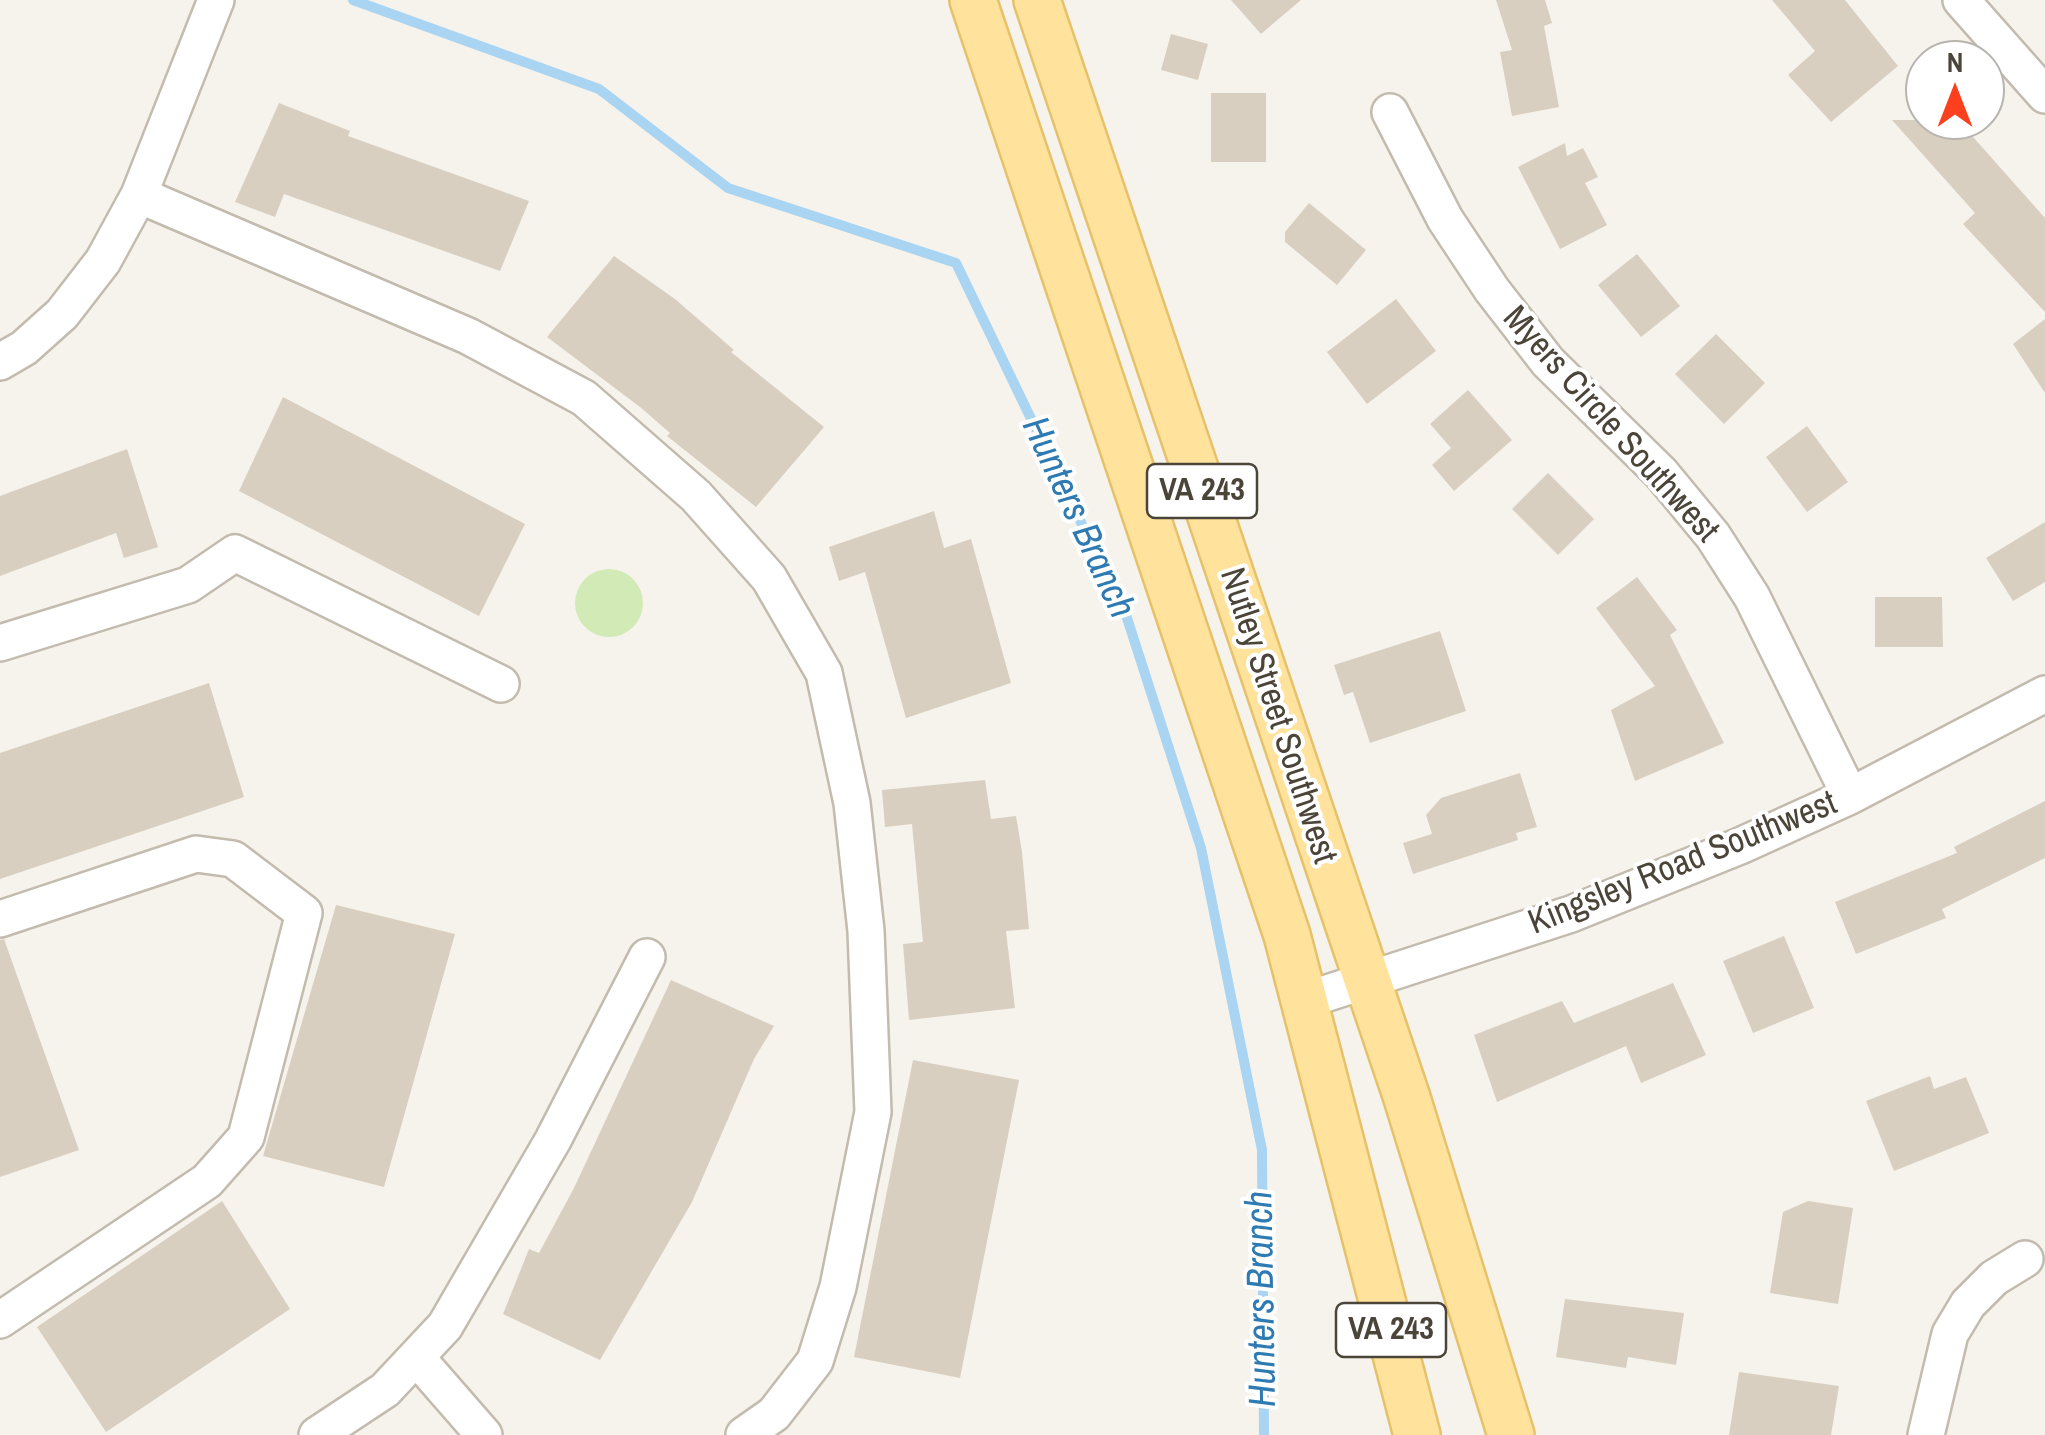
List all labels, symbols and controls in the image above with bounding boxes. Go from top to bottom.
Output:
north arrow [1905,40,2005,140]
text: N [1947,43,1963,81]
street label: Myers Circle Southwest [1493,298,1727,552]
water label: Hunters Branch [1011,410,1143,626]
road number: VA 243 [1147,464,1257,518]
street label: Nutley Street Southwest [1209,563,1345,869]
street label: Kingsley Road Southwest [1523,783,1843,945]
water label: Hunters Branch [1238,1190,1288,1408]
road number: VA 243 [1336,1303,1446,1357]

